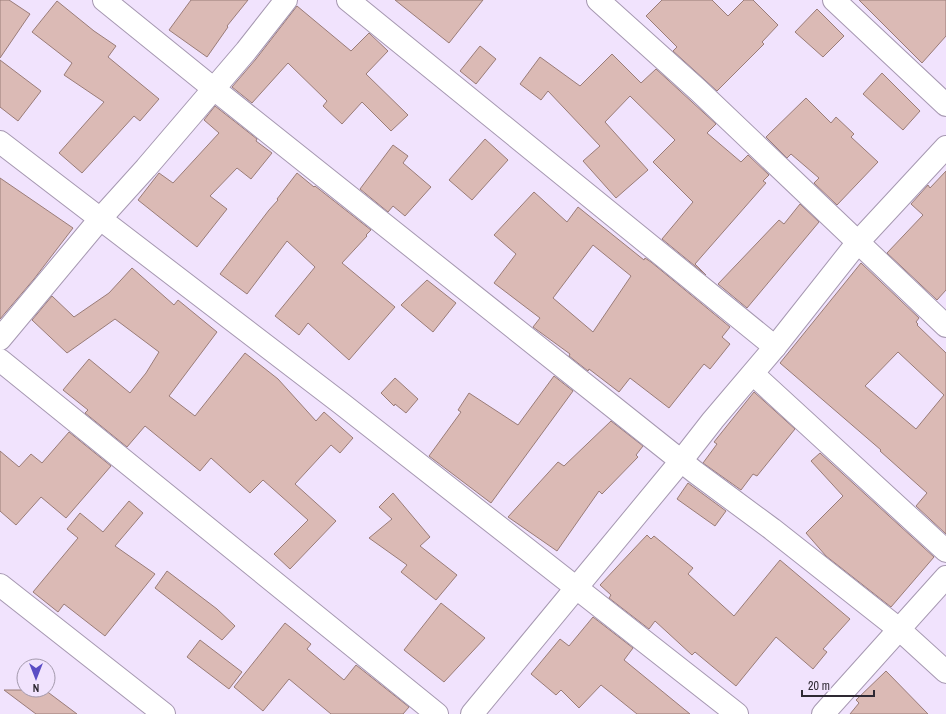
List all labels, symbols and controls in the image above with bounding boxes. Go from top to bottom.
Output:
north arrow [16,658,56,698]
scale bar [802,672,874,698]
text: 20 m [808,678,830,694]
text: N [33,681,39,695]

